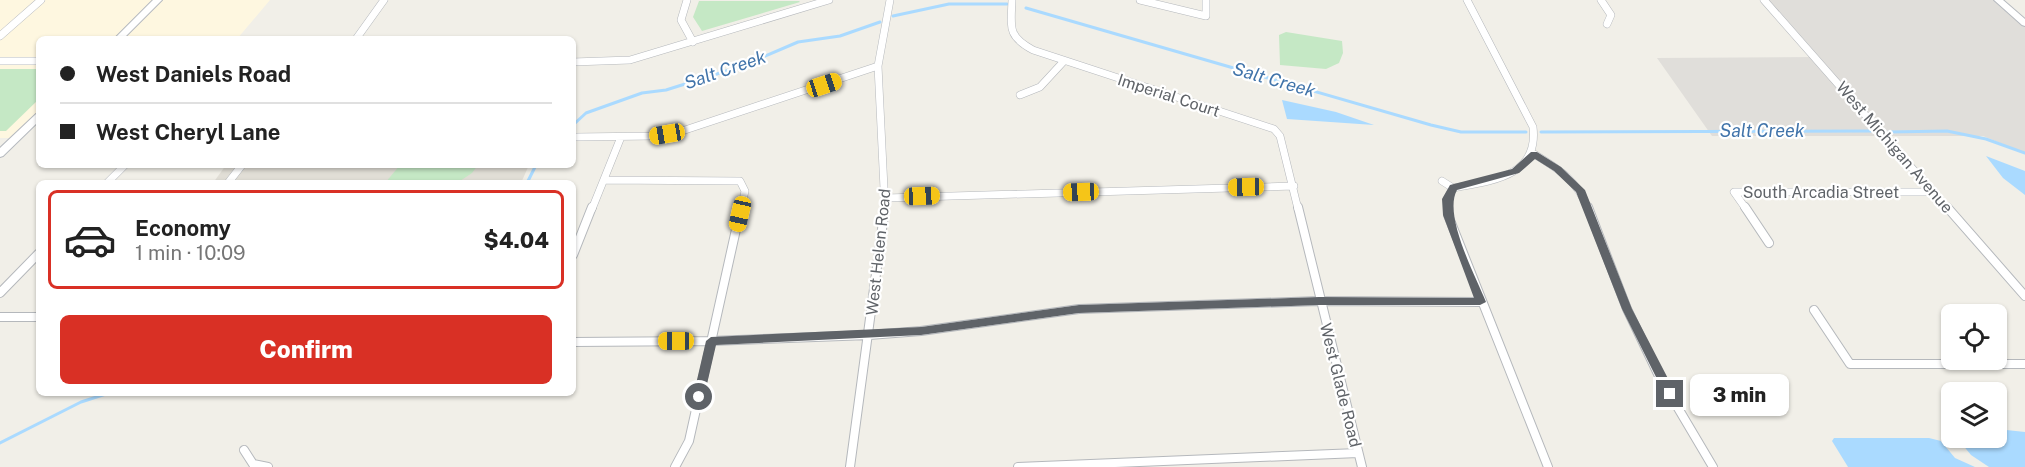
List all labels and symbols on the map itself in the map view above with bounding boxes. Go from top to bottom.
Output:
water label: Salt Creek [681,46,769,93]
water label: Salt Creek [1230,58,1318,101]
street label: Imperial Court [1115,70,1222,121]
car [804,71,844,99]
street label: West Michigan Avenue [1832,78,1957,217]
water label: Salt Creek [1719,120,1805,141]
car [648,122,686,146]
car [1228,178,1264,196]
car [1063,182,1099,202]
street label: South Arcadia Street [1743,183,1899,202]
car [904,186,940,206]
street label: West Helen Road [862,188,895,316]
car [727,194,753,234]
street label: West Glade Road [1316,321,1365,449]
car [658,332,694,350]
callout: 3 min [1691,373,1790,415]
route end [1656,380,1683,407]
route start [685,383,712,410]

